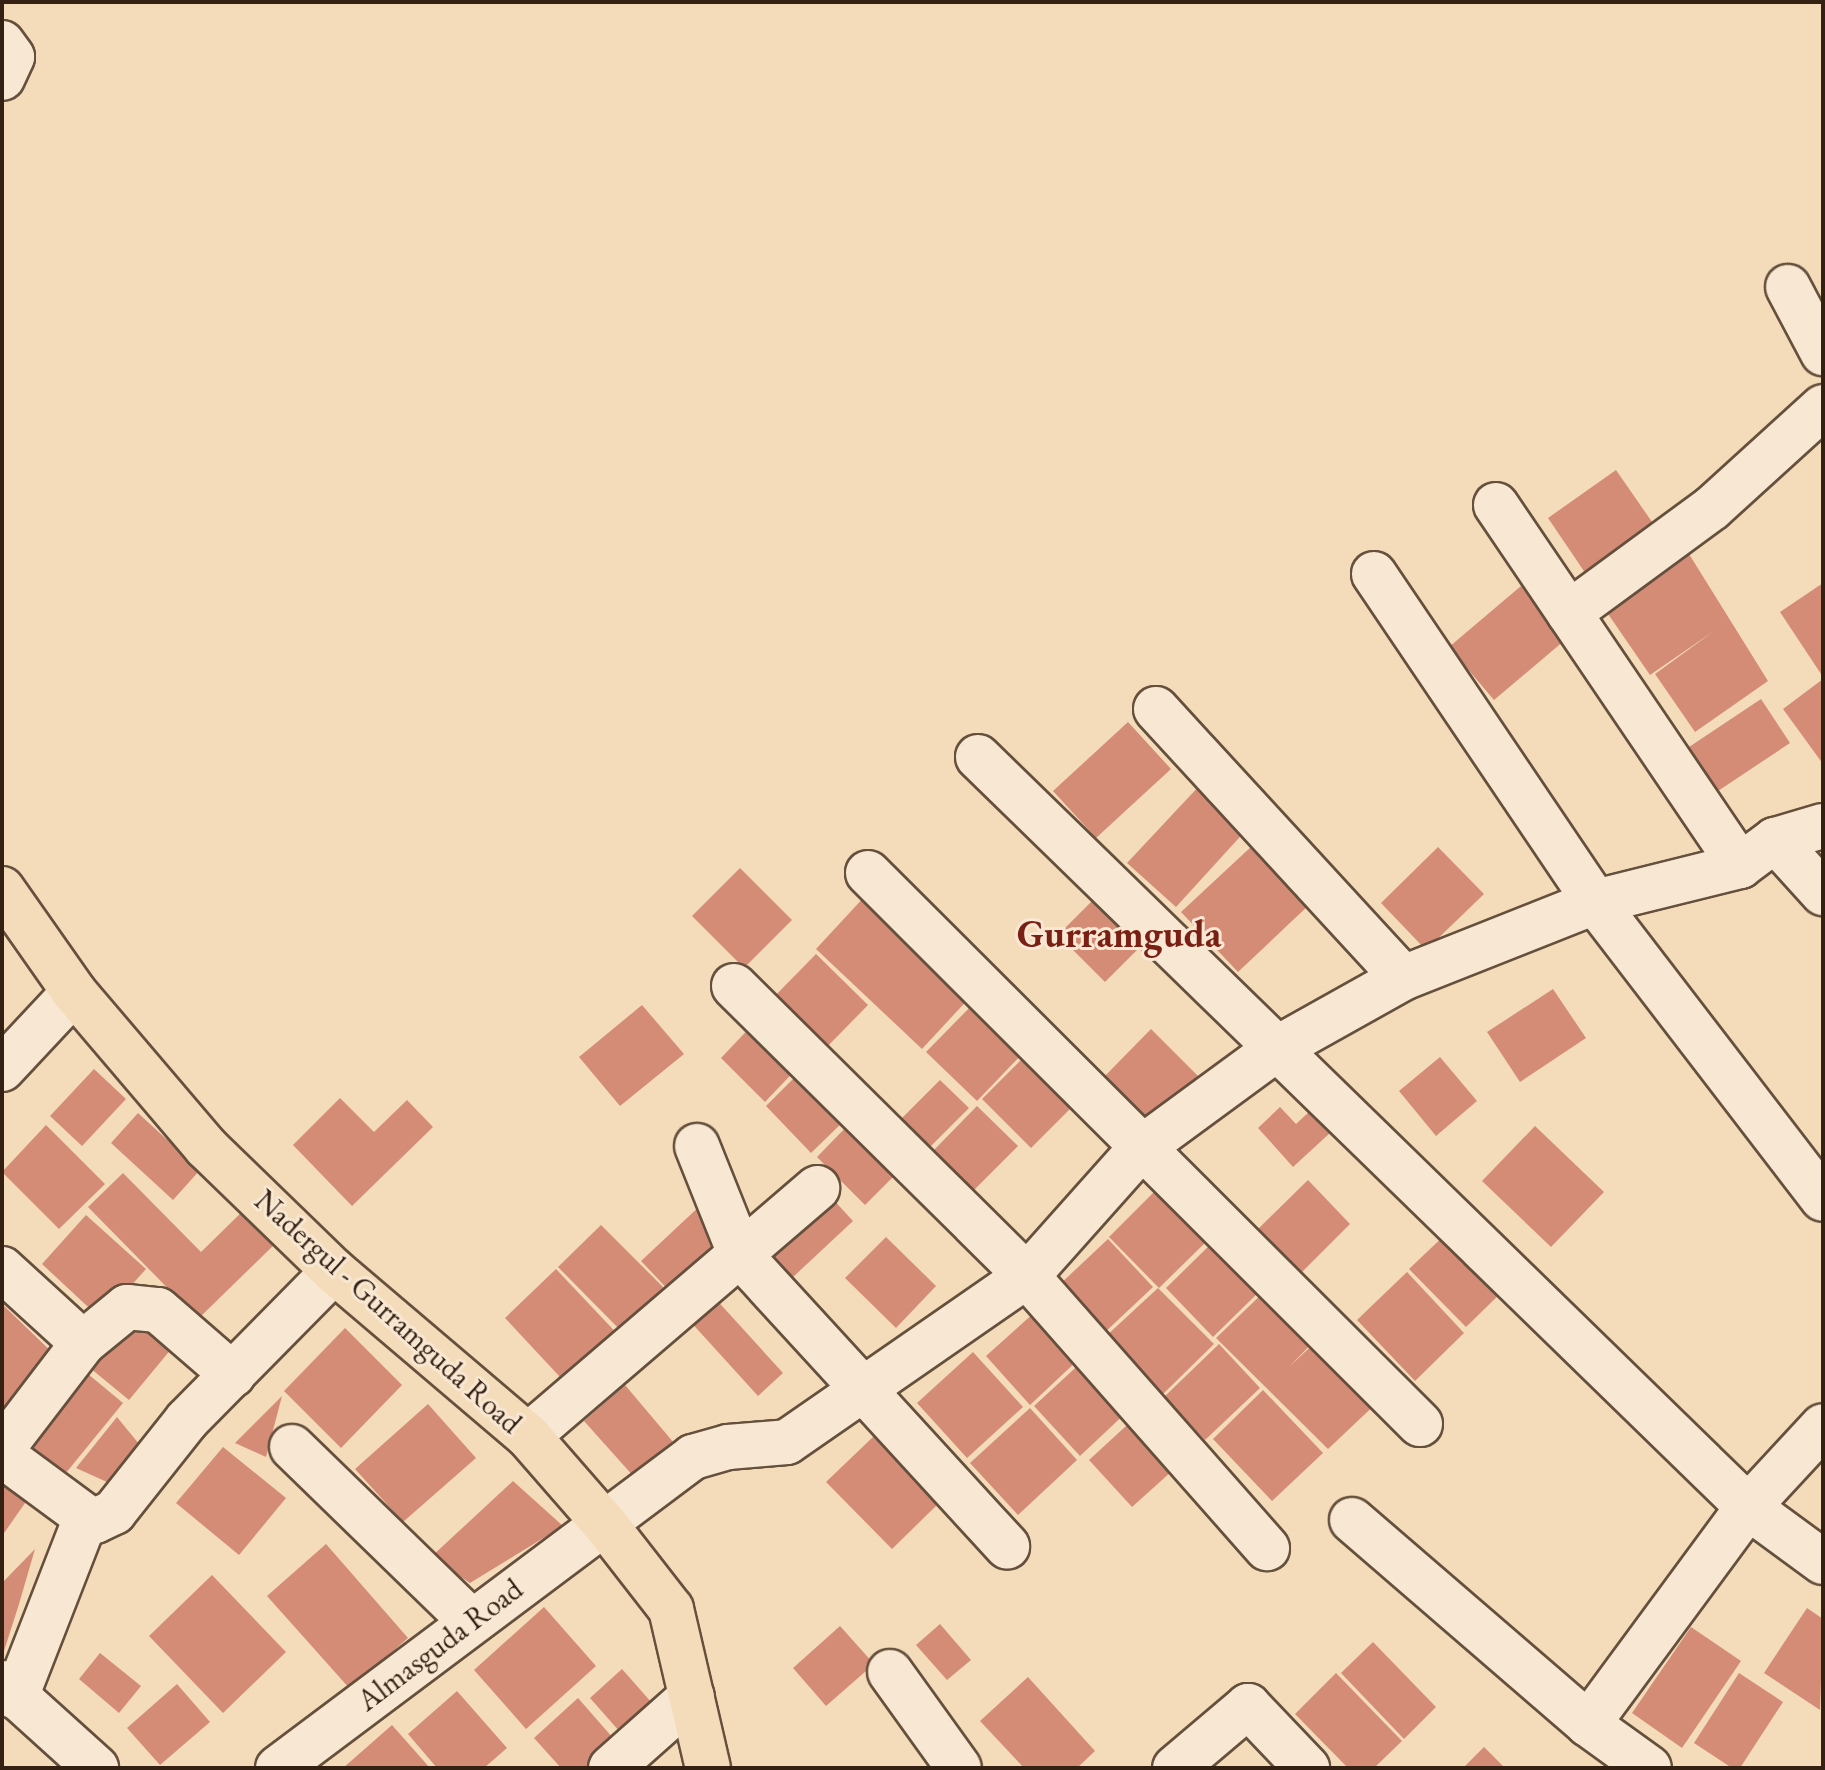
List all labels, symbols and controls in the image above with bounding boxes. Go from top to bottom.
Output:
district label: Gurramguda [1017,911,1221,957]
street label: Nadergul - Gurramguda Road [247,1183,529,1441]
street label: Almasguda Road [350,1571,530,1719]

